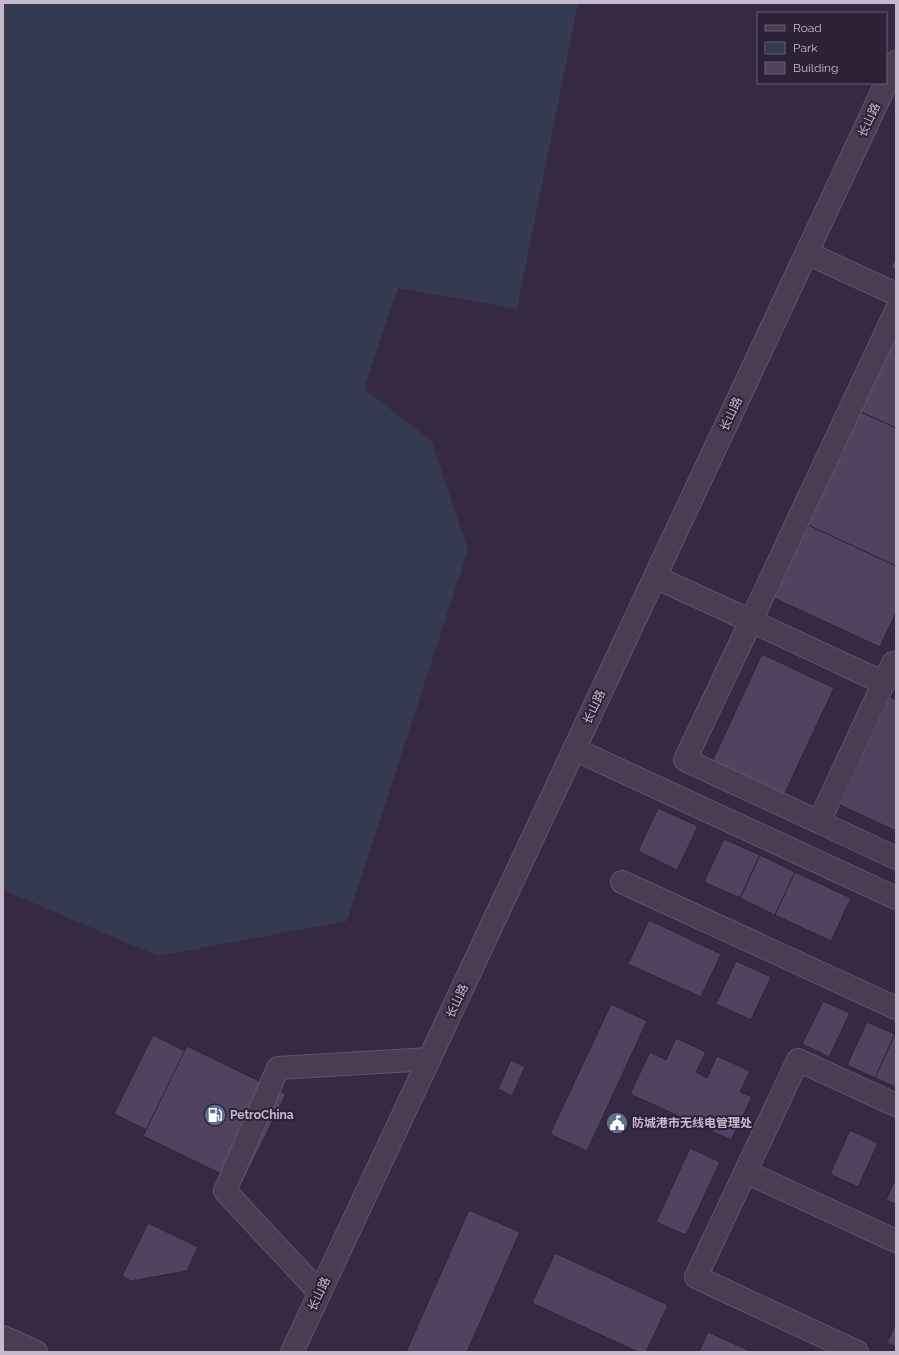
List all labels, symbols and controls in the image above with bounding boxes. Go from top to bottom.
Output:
legend [757,12,887,84]
text: Road [793,21,822,35]
text: Park [793,41,818,55]
text: Building [793,61,839,75]
street label: 长山路 [855,101,883,139]
street label: 长山路 [717,395,745,433]
street label: 长山路 [580,688,608,726]
street label: 长山路 [443,982,471,1020]
fuel station icon: PetroChina [202,1102,228,1128]
place label: PetroChina [230,1108,294,1122]
public building icon: 防城港市无线电管理处 [604,1110,630,1136]
place label: 防城港市无线电管理处 [632,1116,752,1130]
street label: 长山路 [305,1275,333,1313]

